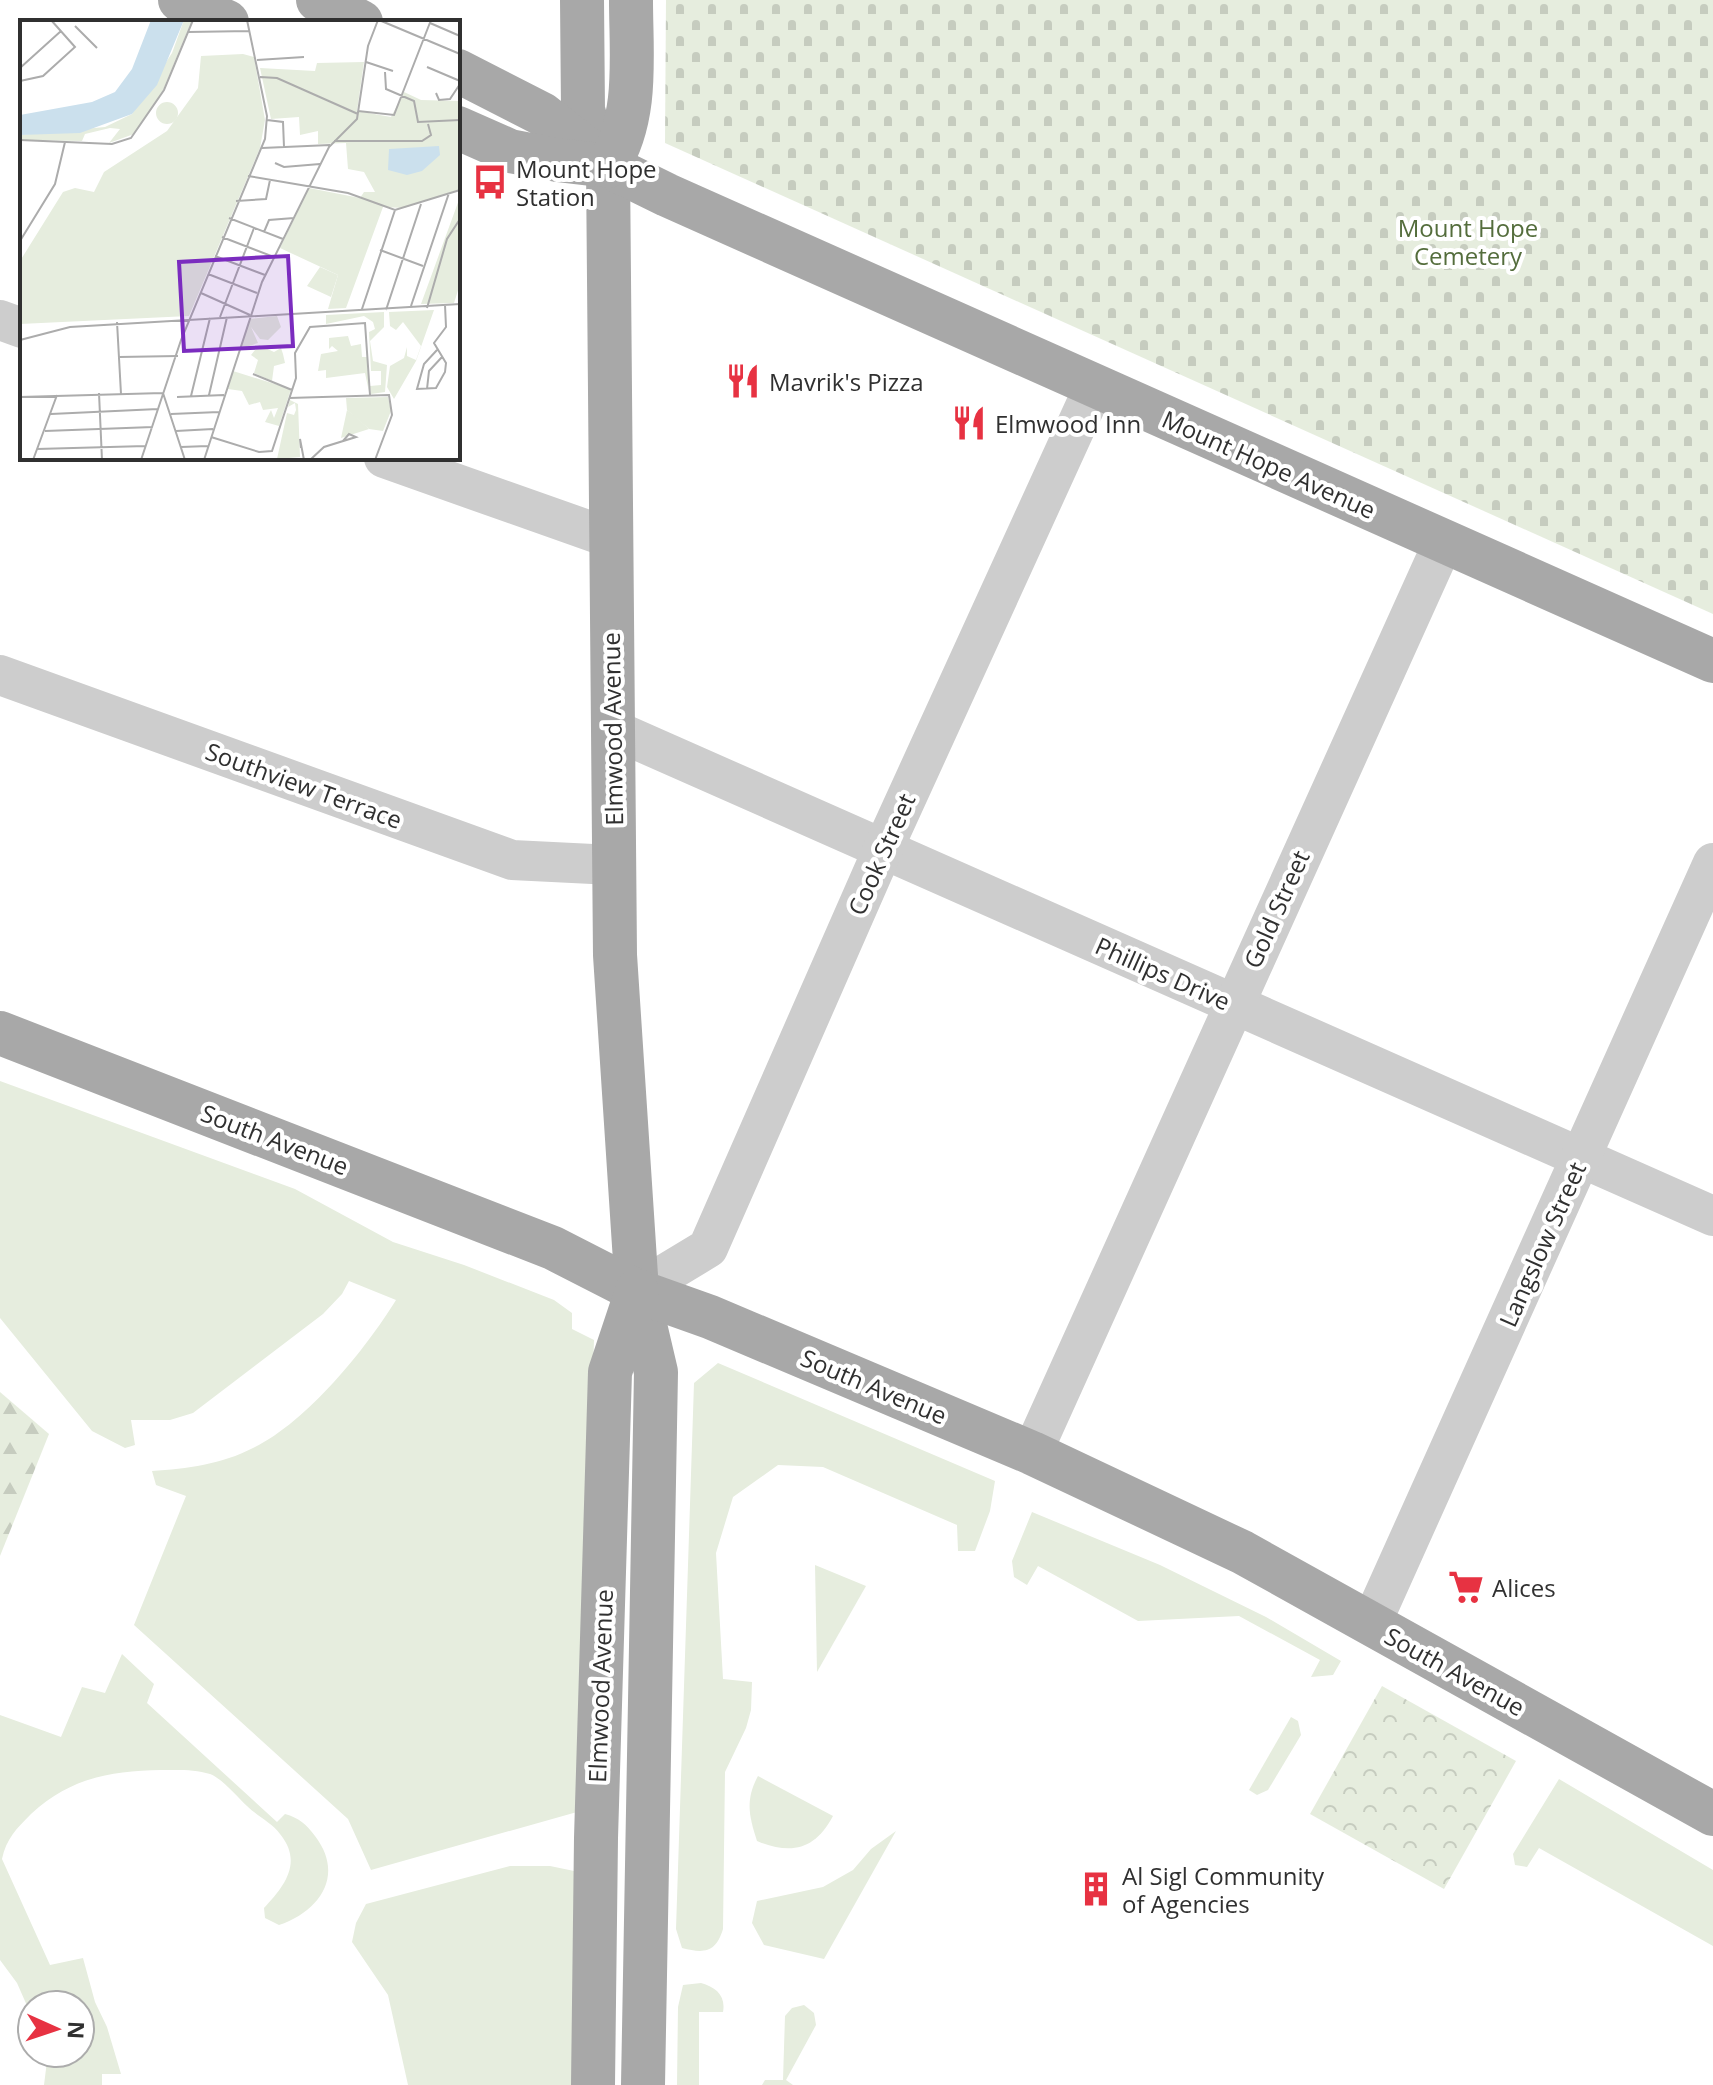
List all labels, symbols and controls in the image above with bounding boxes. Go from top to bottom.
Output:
inset map [20,20,460,460]
place label: Mount Hope Station [516,152,657,213]
bus stop icon: Mount Hope Station [471,163,509,201]
park label: Mount Hope Cemetery [1398,211,1538,272]
restaurant icon: Mavrik's Pizza [724,362,762,400]
place label: Mavrik's Pizza [769,365,924,398]
street label: Mount Hope Avenue [1157,402,1381,526]
restaurant icon: Elmwood Inn [950,404,988,442]
place label: Elmwood Inn [995,407,1141,440]
street label: Elmwood Avenue [594,632,630,826]
street label: Southview Terrace [201,734,407,836]
street label: Cook Street [840,788,922,920]
street label: Gold Street [1235,845,1317,973]
street label: Phillips Drive [1090,929,1236,1017]
street label: South Avenue [197,1096,353,1182]
street label: Langslow Street [1491,1156,1593,1332]
street label: South Avenue [796,1340,952,1432]
supermarket icon: Alices [1447,1568,1485,1606]
place label: Alices [1492,1571,1556,1604]
street label: Elmwood Avenue [580,1589,620,1783]
street label: South Avenue [1379,1619,1531,1723]
place label: Al Sigl Community of Agencies [1122,1859,1325,1920]
building icon: Al Sigl Community of Agencies [1077,1870,1115,1908]
north arrow [16,1989,96,2069]
text: N [62,2020,92,2040]

